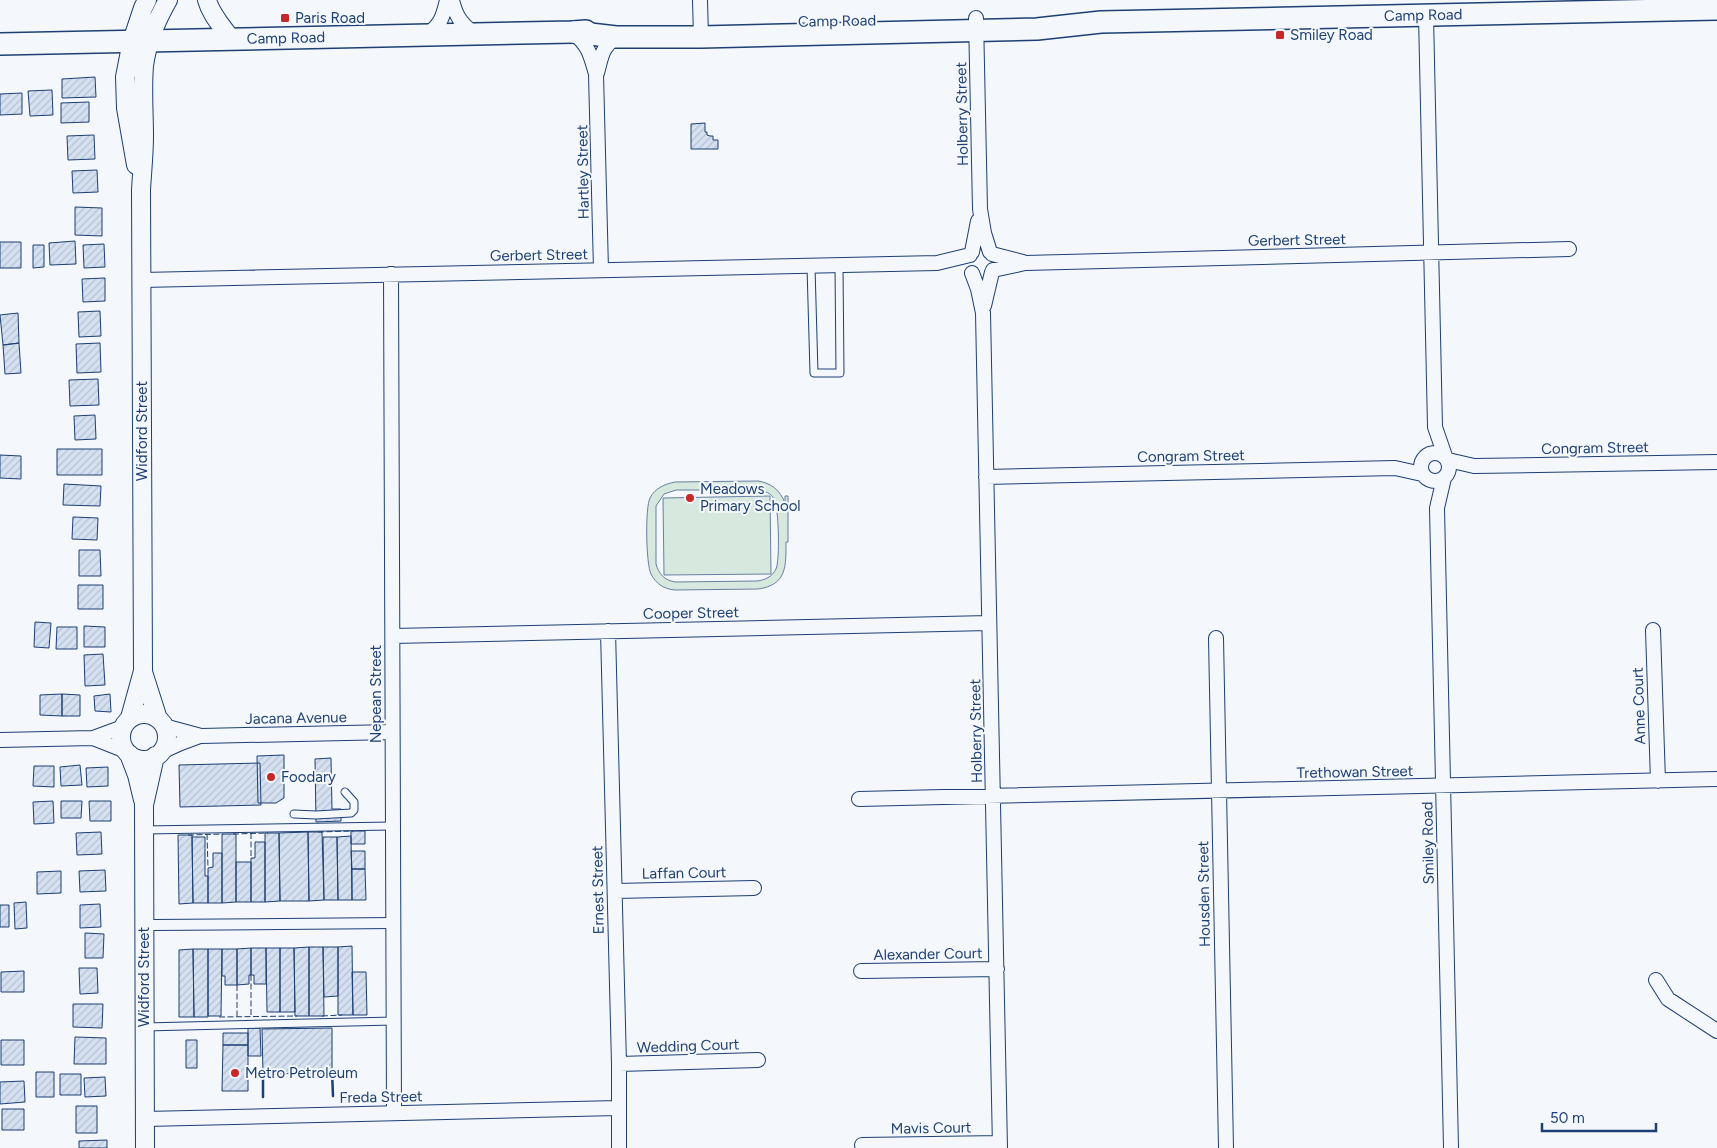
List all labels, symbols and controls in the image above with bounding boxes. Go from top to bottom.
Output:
street label: Camp Road [1384,5,1463,25]
place label: Paris Road [295,9,365,27]
street label: Camp Road [798,11,876,31]
marker: Paris Road [279,12,291,24]
place label: Smiley Road [1290,26,1373,44]
street label: Camp Road [247,28,325,48]
marker: Smiley Road [1274,29,1286,41]
street label: Holberry Street [952,62,972,166]
street label: Hartley Street [573,124,593,219]
street label: Gerbert Street [1248,230,1347,250]
street label: Gerbert Street [490,245,589,265]
street label: Widford Street [133,380,151,481]
street label: Congram Street [1541,438,1649,458]
street label: Congram Street [1137,446,1245,466]
place label: Meadows Primary School [700,480,801,515]
marker: Meadows Primary School [684,492,696,504]
street label: Cooper Street [643,603,740,623]
street label: Nepean Street [367,644,385,743]
street label: Anne Court [1629,667,1649,745]
street label: Holberry Street [966,679,986,783]
street label: Jacana Avenue [245,708,347,728]
street label: Trethowan Street [1297,762,1414,782]
place label: Foodary [281,768,336,786]
marker: Foodary [265,771,277,783]
street label: Smiley Road [1418,801,1438,885]
street label: Housden Street [1194,840,1214,947]
street label: Ernest Street [588,845,608,935]
street label: Laffan Court [641,863,727,883]
street label: Widford Street [135,926,153,1027]
street label: Alexander Court [873,944,983,964]
street label: Wedding Court [636,1035,740,1057]
place label: Metro Petroleum [245,1064,358,1082]
marker: Metro Petroleum [229,1067,241,1079]
street label: Freda Street [339,1087,423,1107]
scale bar [1542,1100,1656,1132]
text: 50 m [1550,1109,1585,1127]
street label: Mavis Court [890,1118,972,1138]

